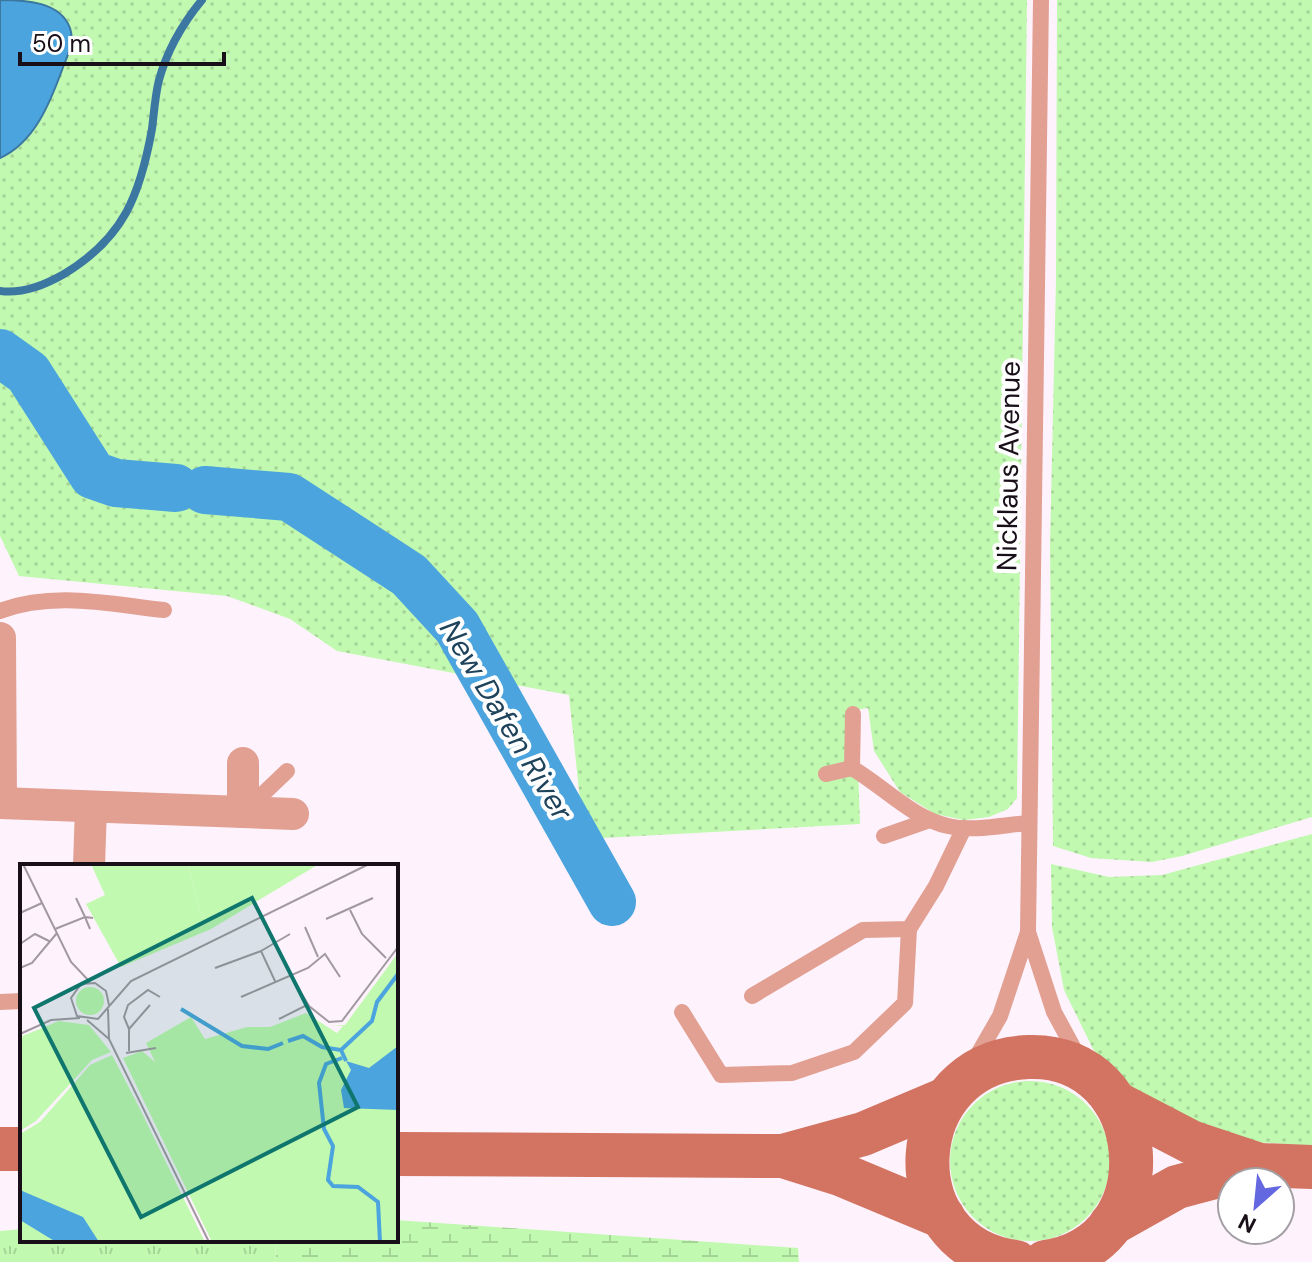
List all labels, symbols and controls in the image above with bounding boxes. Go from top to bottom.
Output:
scale bar [20,16,224,66]
text: 50 m [32,28,91,59]
street label: Nicklaus Avenue [988,361,1029,572]
water label: New Dafen River [431,612,582,828]
inset map [20,864,398,1242]
north arrow [1216,1166,1296,1246]
text: N [1233,1207,1261,1240]

